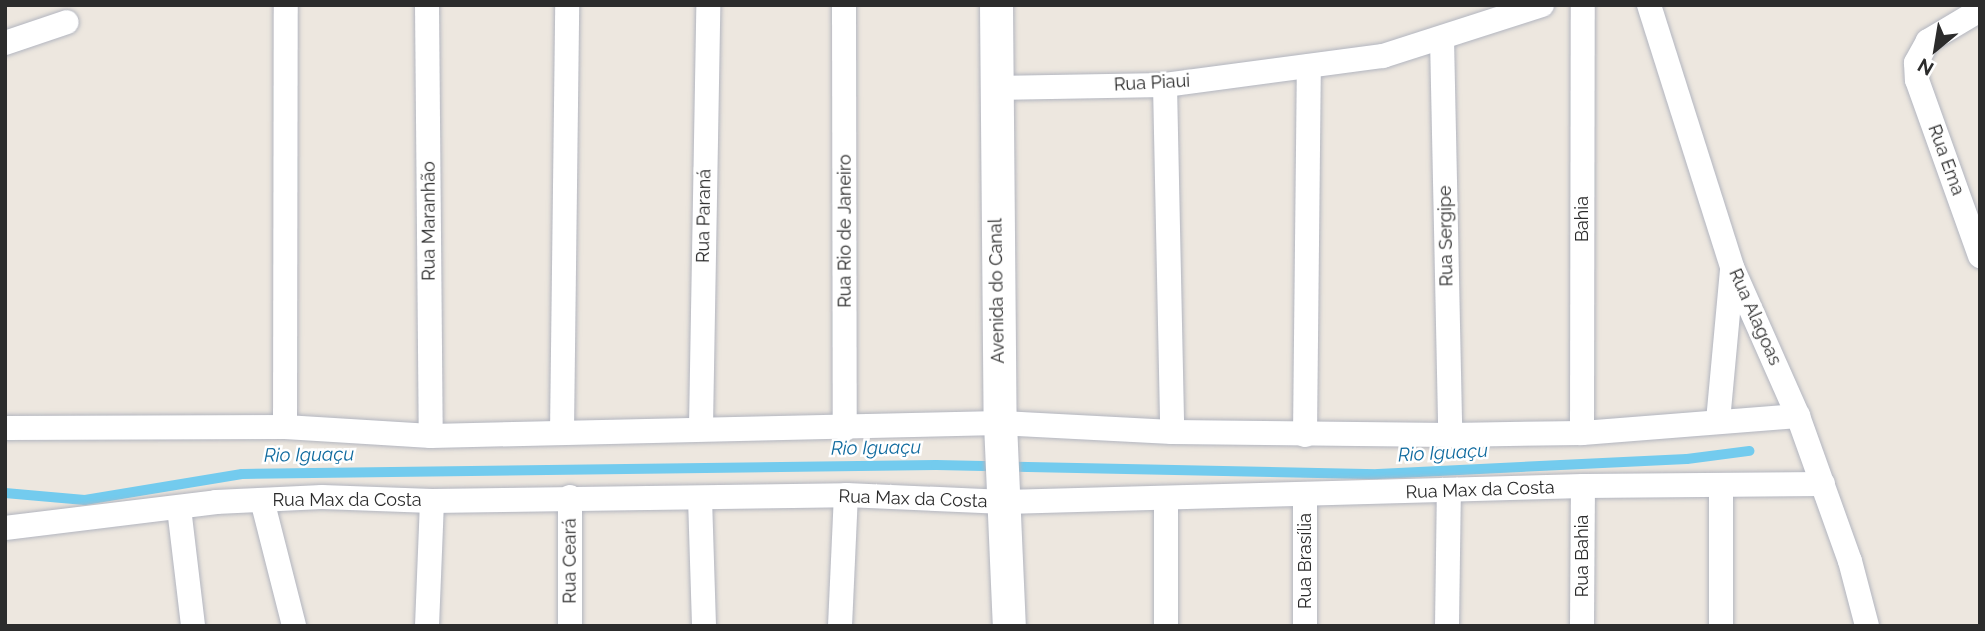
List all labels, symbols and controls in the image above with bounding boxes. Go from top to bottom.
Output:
north arrow [1901,14,1971,84]
text: N [1914,54,1937,80]
street label: Rua Piaui [1113,70,1191,96]
street label: Rua Ema [1923,122,1969,198]
street label: Rua Rio de Janeiro [834,154,856,308]
street label: Rua Maranhão [418,161,440,281]
street label: Rua Paraná [692,169,716,263]
street label: Rua Sergipe [1434,185,1458,287]
street label: Bahia [1571,196,1593,242]
street label: Avenida do Canal [985,218,1009,364]
street label: Rua Alagoas [1724,265,1786,369]
water label: Rio Iguaçu [831,436,921,460]
water label: Rio Iguaçu [1397,439,1489,467]
water label: Rio Iguaçu [264,443,354,467]
street label: Rua Max da Costa [1405,477,1555,503]
street label: Rua Max da Costa [838,486,988,512]
street label: Rua Max da Costa [272,489,422,511]
street label: Rua Brasília [1294,513,1316,609]
street label: Rua Bahia [1571,515,1593,597]
street label: Rua Ceará [559,518,581,604]

